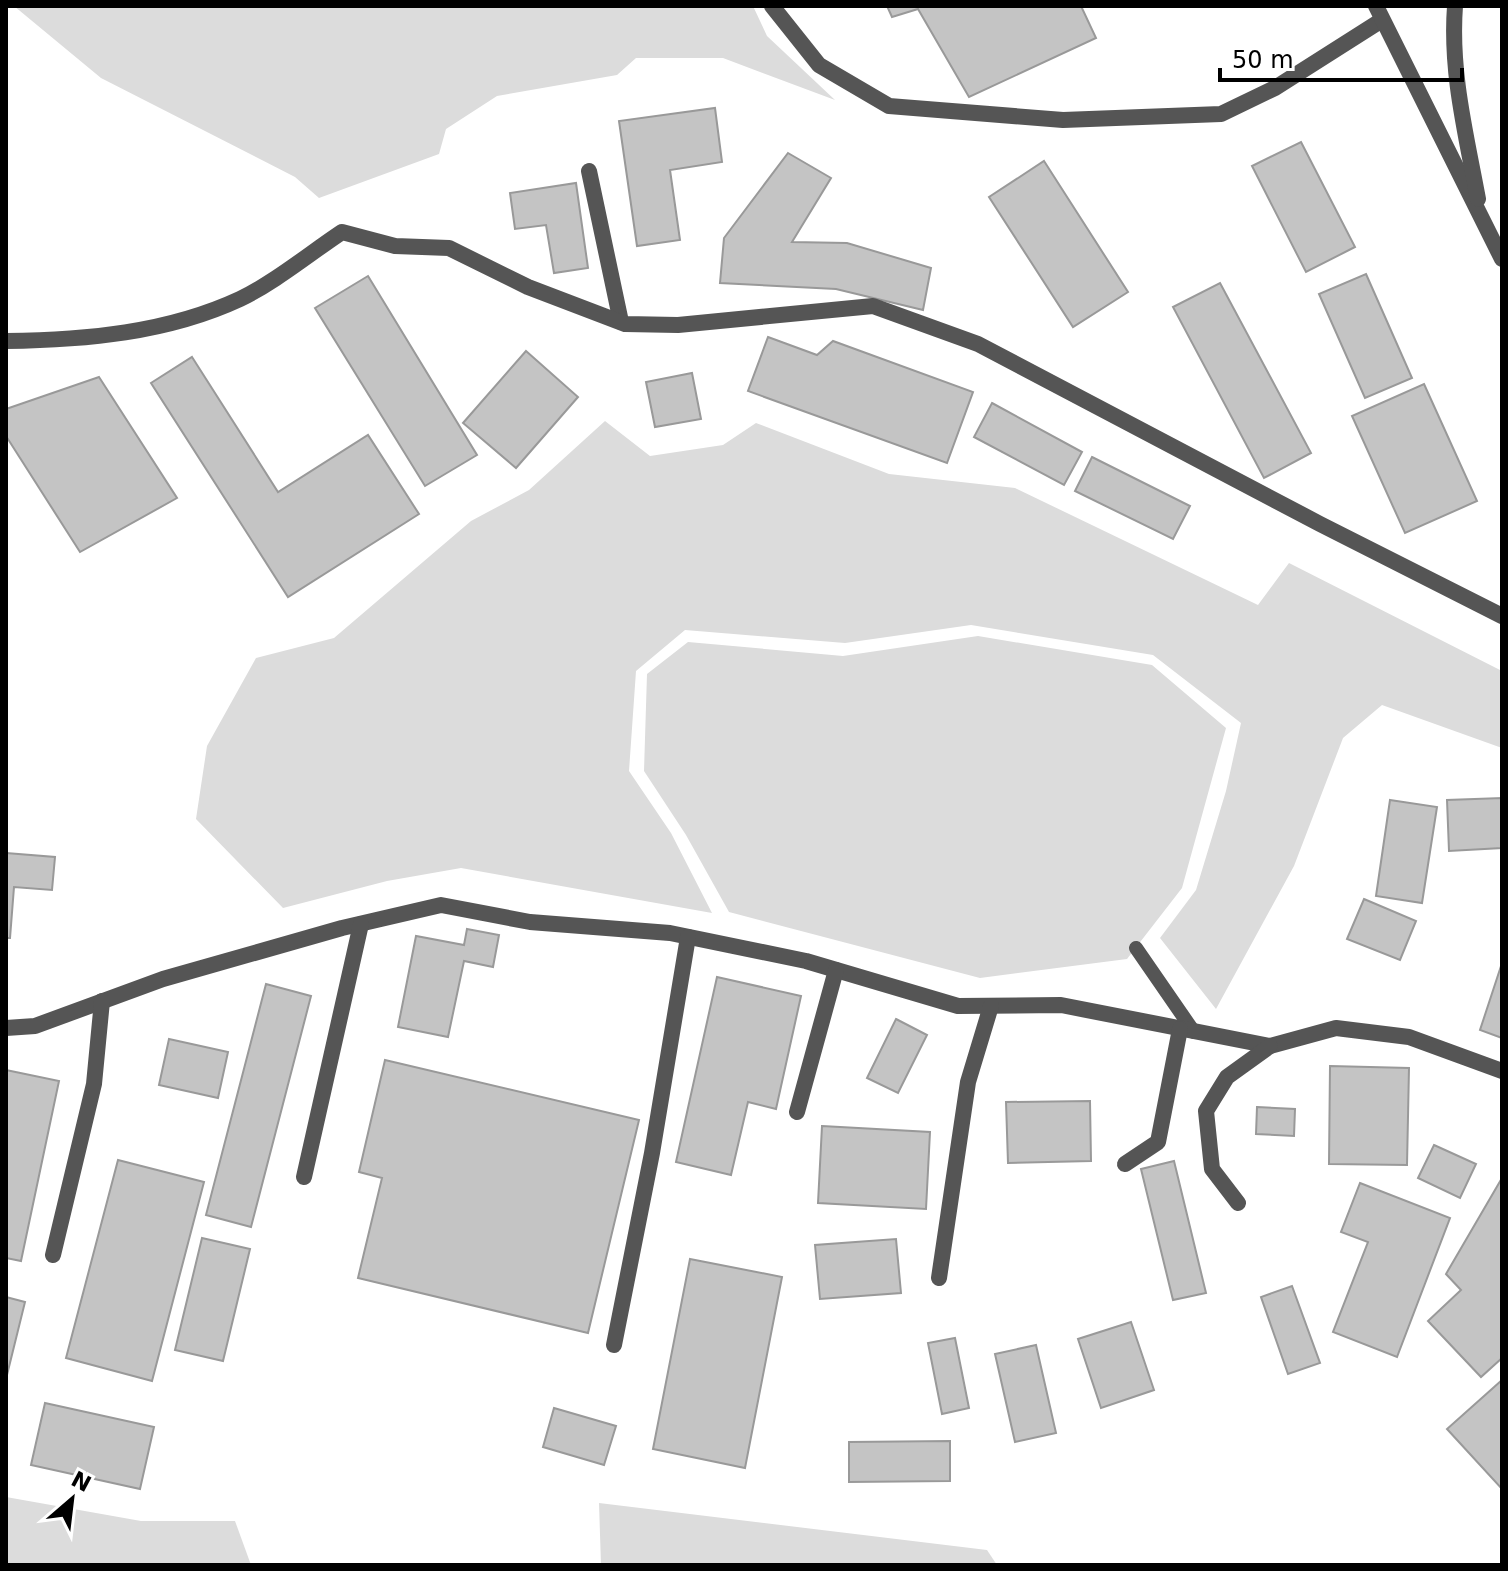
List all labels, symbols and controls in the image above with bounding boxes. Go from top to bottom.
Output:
scale bar [1220,32,1462,82]
text: 50 m [1232,46,1294,74]
north arrow [32,1459,112,1539]
text: N [67,1466,95,1497]

